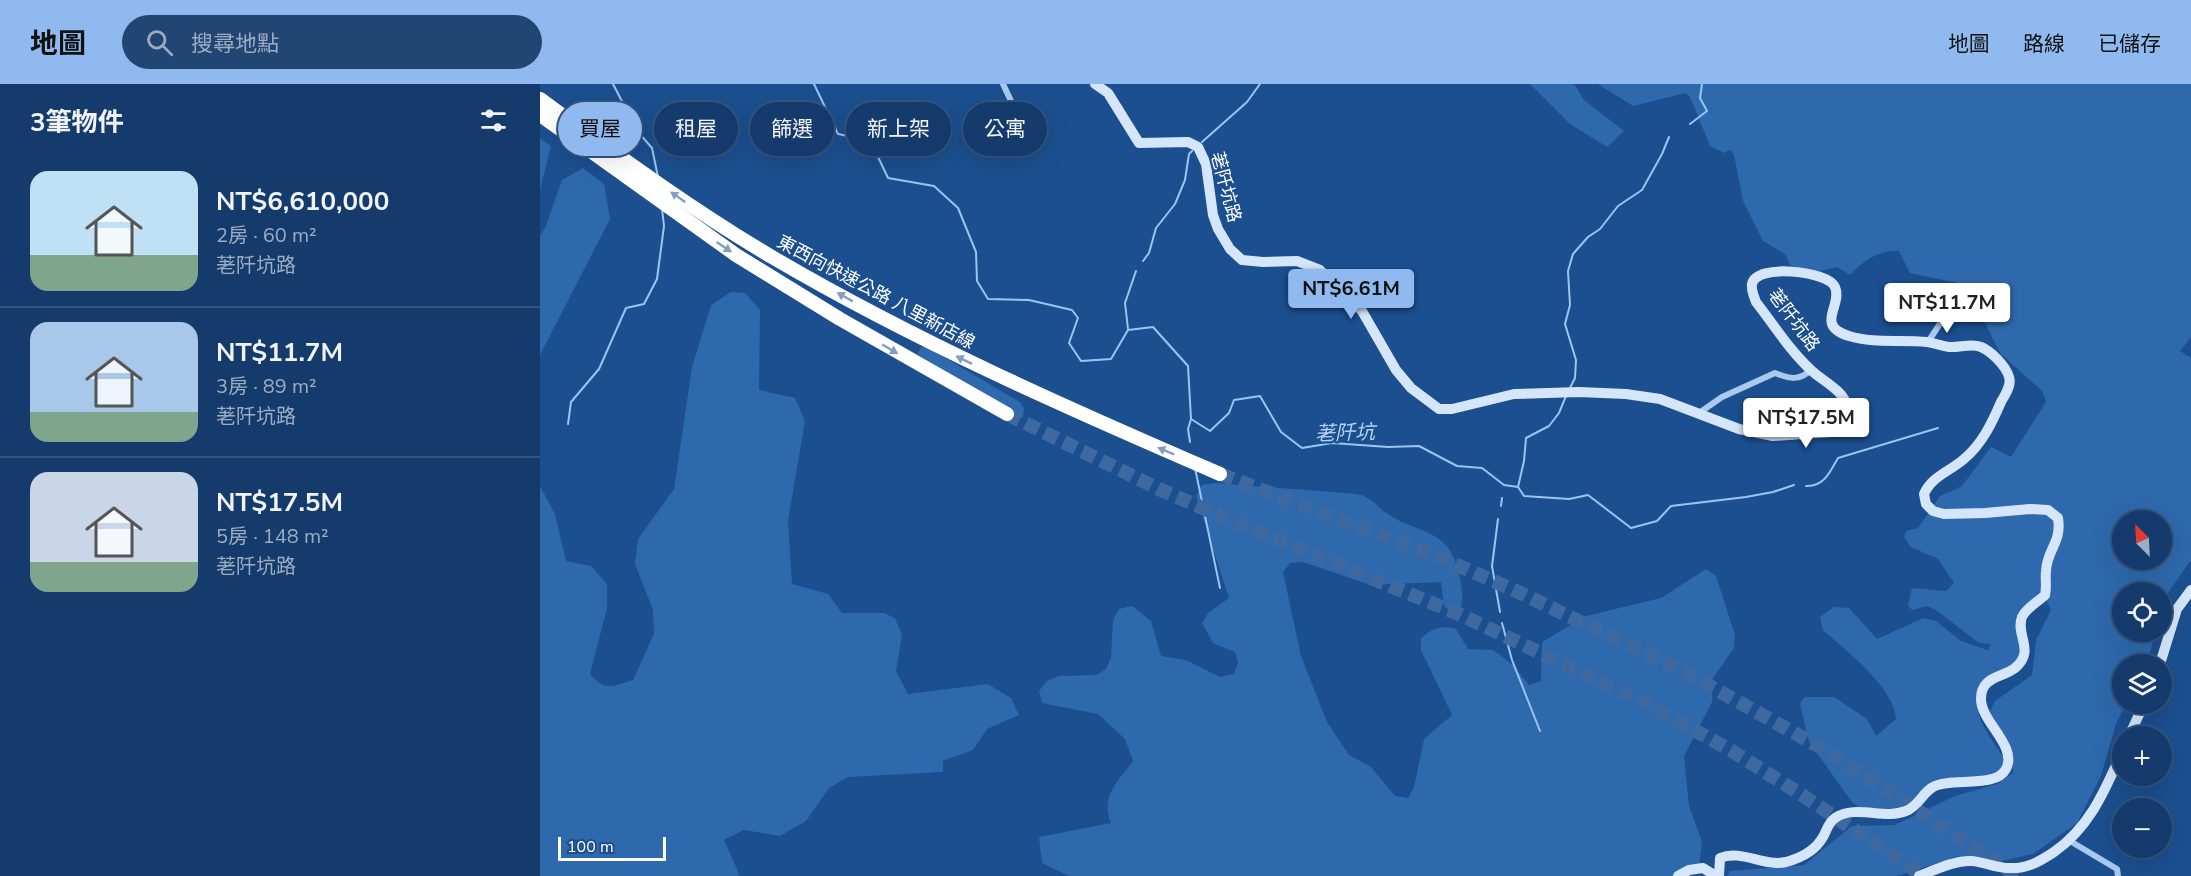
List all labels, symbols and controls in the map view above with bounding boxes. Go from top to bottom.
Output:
search box [122,15,542,69]
text: 地圖 [30,25,86,63]
icon: search [143,26,176,59]
text: 搜尋地點 [191,29,279,59]
text: 地圖 [1948,30,1990,58]
text: 路線 [2023,30,2065,58]
text: 已儲存 [2098,30,2161,58]
chip: 買屋 [558,102,642,156]
chip: 租屋 [654,102,738,156]
chip: 篩選 [750,102,834,156]
chip: 新上架 [846,102,951,156]
chip: 公寓 [963,102,1047,156]
icon: filters [477,104,510,137]
text: 3筆物件 [30,105,124,140]
street label: 荖阡坑路 [1205,149,1247,225]
text: NT$6,610,000 [216,184,389,219]
one-way arrow [670,191,686,203]
icon: home [78,195,150,267]
text: 2房 · 60 m² [216,222,317,249]
street label: 東西向快速公路 八里新店線 [773,230,979,354]
one-way arrow [716,241,732,252]
text: 荖阡坑路 [216,252,296,279]
pin: NT$6.61M [1289,269,1413,320]
text: NT$6.61M [1302,275,1400,302]
pin: NT$11.7M [1885,283,2009,334]
street label: 荖阡坑路 [1763,284,1825,356]
text: NT$11.7M [1898,289,1996,316]
one-way arrow [836,292,853,302]
text: NT$11.7M [216,335,343,370]
one-way arrow [882,343,898,354]
icon: home [78,346,150,418]
one-way arrow [956,355,973,364]
text: 3房 · 89 m² [216,373,317,400]
pin: NT$17.5M [1744,398,1868,449]
text: 荖阡坑路 [216,403,296,430]
text: NT$17.5M [1757,404,1855,431]
water label: 荖阡坑 [1315,418,1378,448]
one-way arrow [1156,446,1174,456]
text: NT$17.5M [216,485,343,520]
icon: home [78,496,150,568]
north arrow [2112,510,2172,570]
map controls [2112,510,2172,858]
text: 5房 · 148 m² [216,523,329,550]
text: 荖阡坑路 [216,553,296,580]
button: locate [2112,582,2172,642]
button: layers [2112,654,2172,714]
button: + [2112,726,2172,786]
button: − [2112,798,2172,858]
scale bar [558,834,666,862]
text: 100 m [567,836,614,858]

